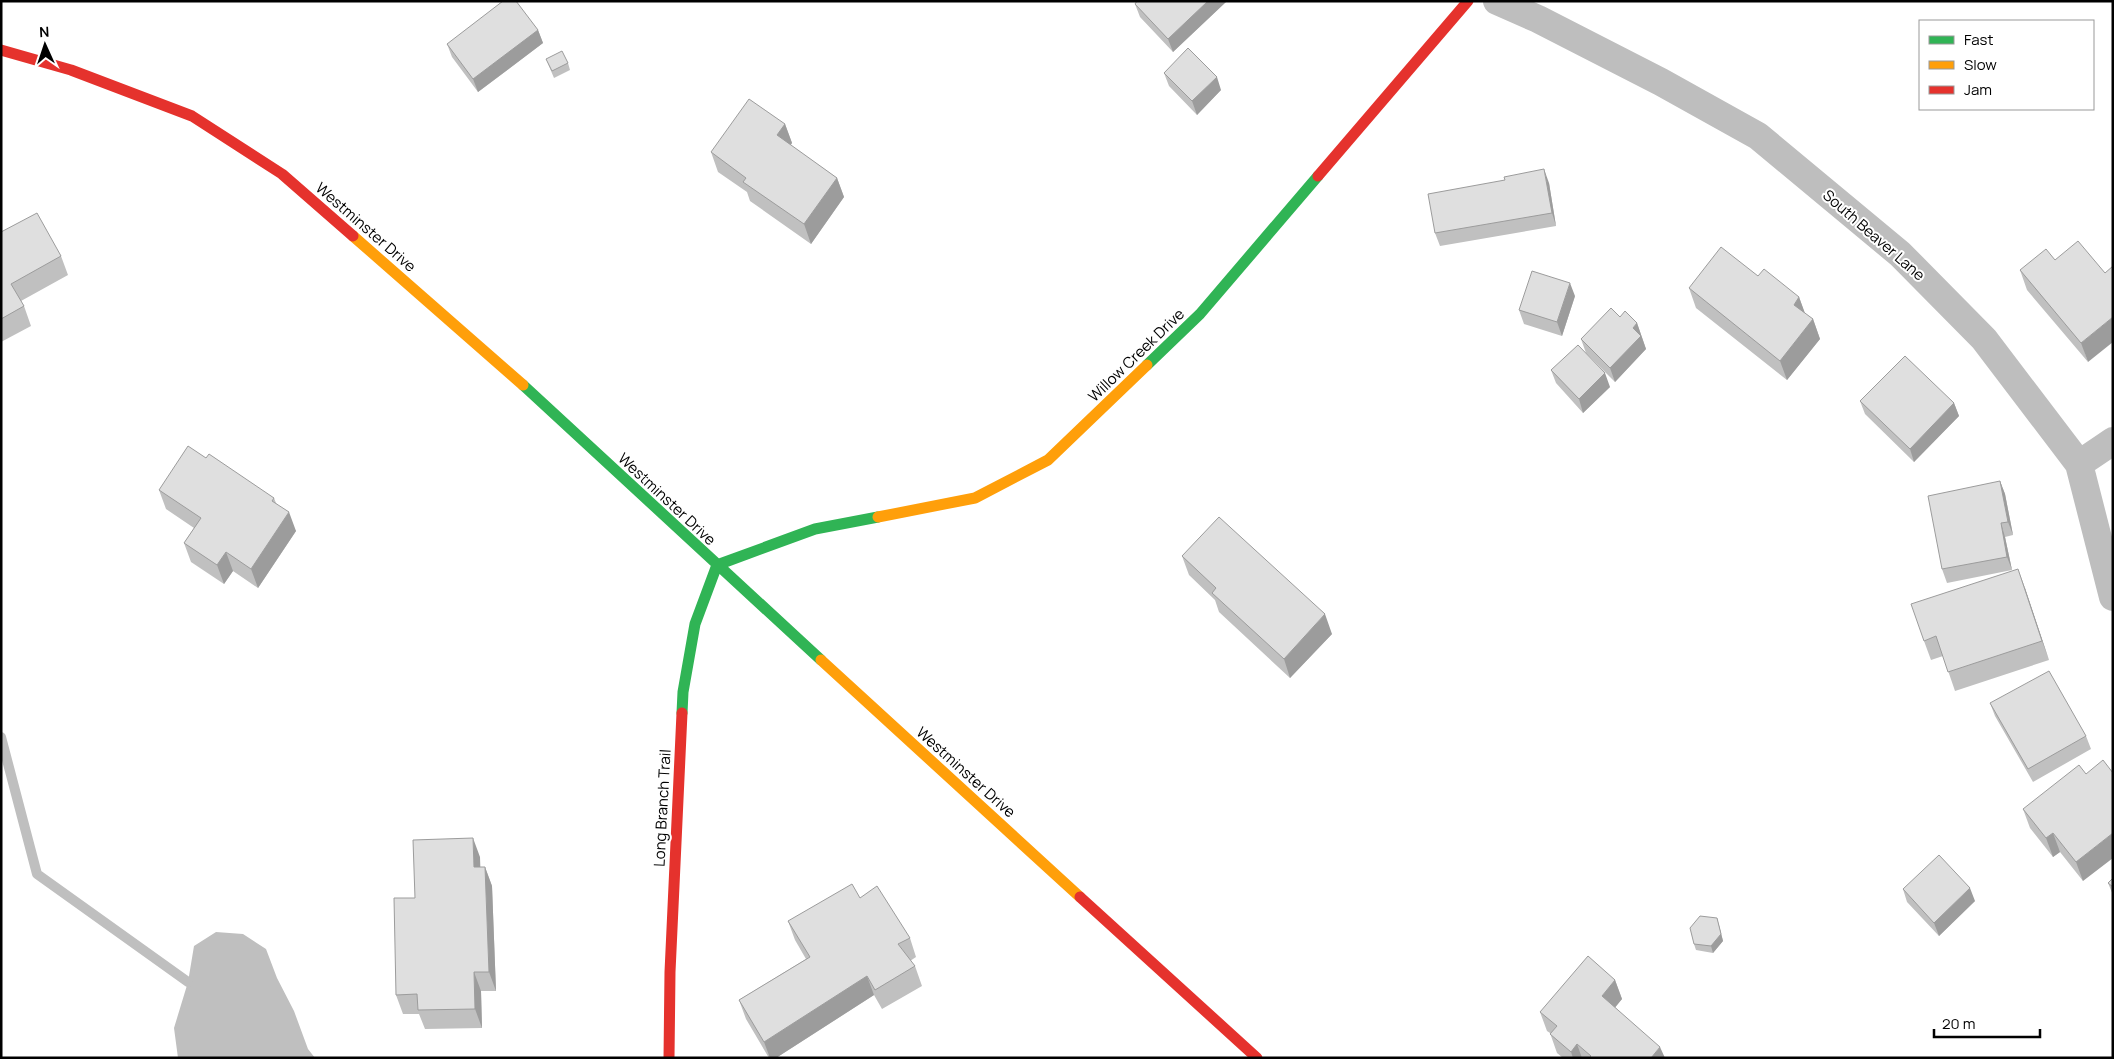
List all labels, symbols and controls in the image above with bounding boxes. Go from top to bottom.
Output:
north arrow [20,20,70,70]
legend [1919,20,2094,110]
text: N [39,22,50,41]
text: Fast [1964,29,1993,50]
text: Slow [1964,54,1997,75]
text: Jam [1964,79,1992,100]
street label: Westminster Drive [311,177,421,277]
street label: South Beaver Lane [1818,185,1930,285]
street label: Willow Creek Drive [1083,303,1189,406]
street label: Westminster Drive [613,448,721,550]
street label: Westminster Drive [912,722,1020,822]
street label: Long Branch Trail [648,749,676,867]
scale bar [1934,1006,2040,1038]
text: 20 m [1942,1013,1975,1034]

